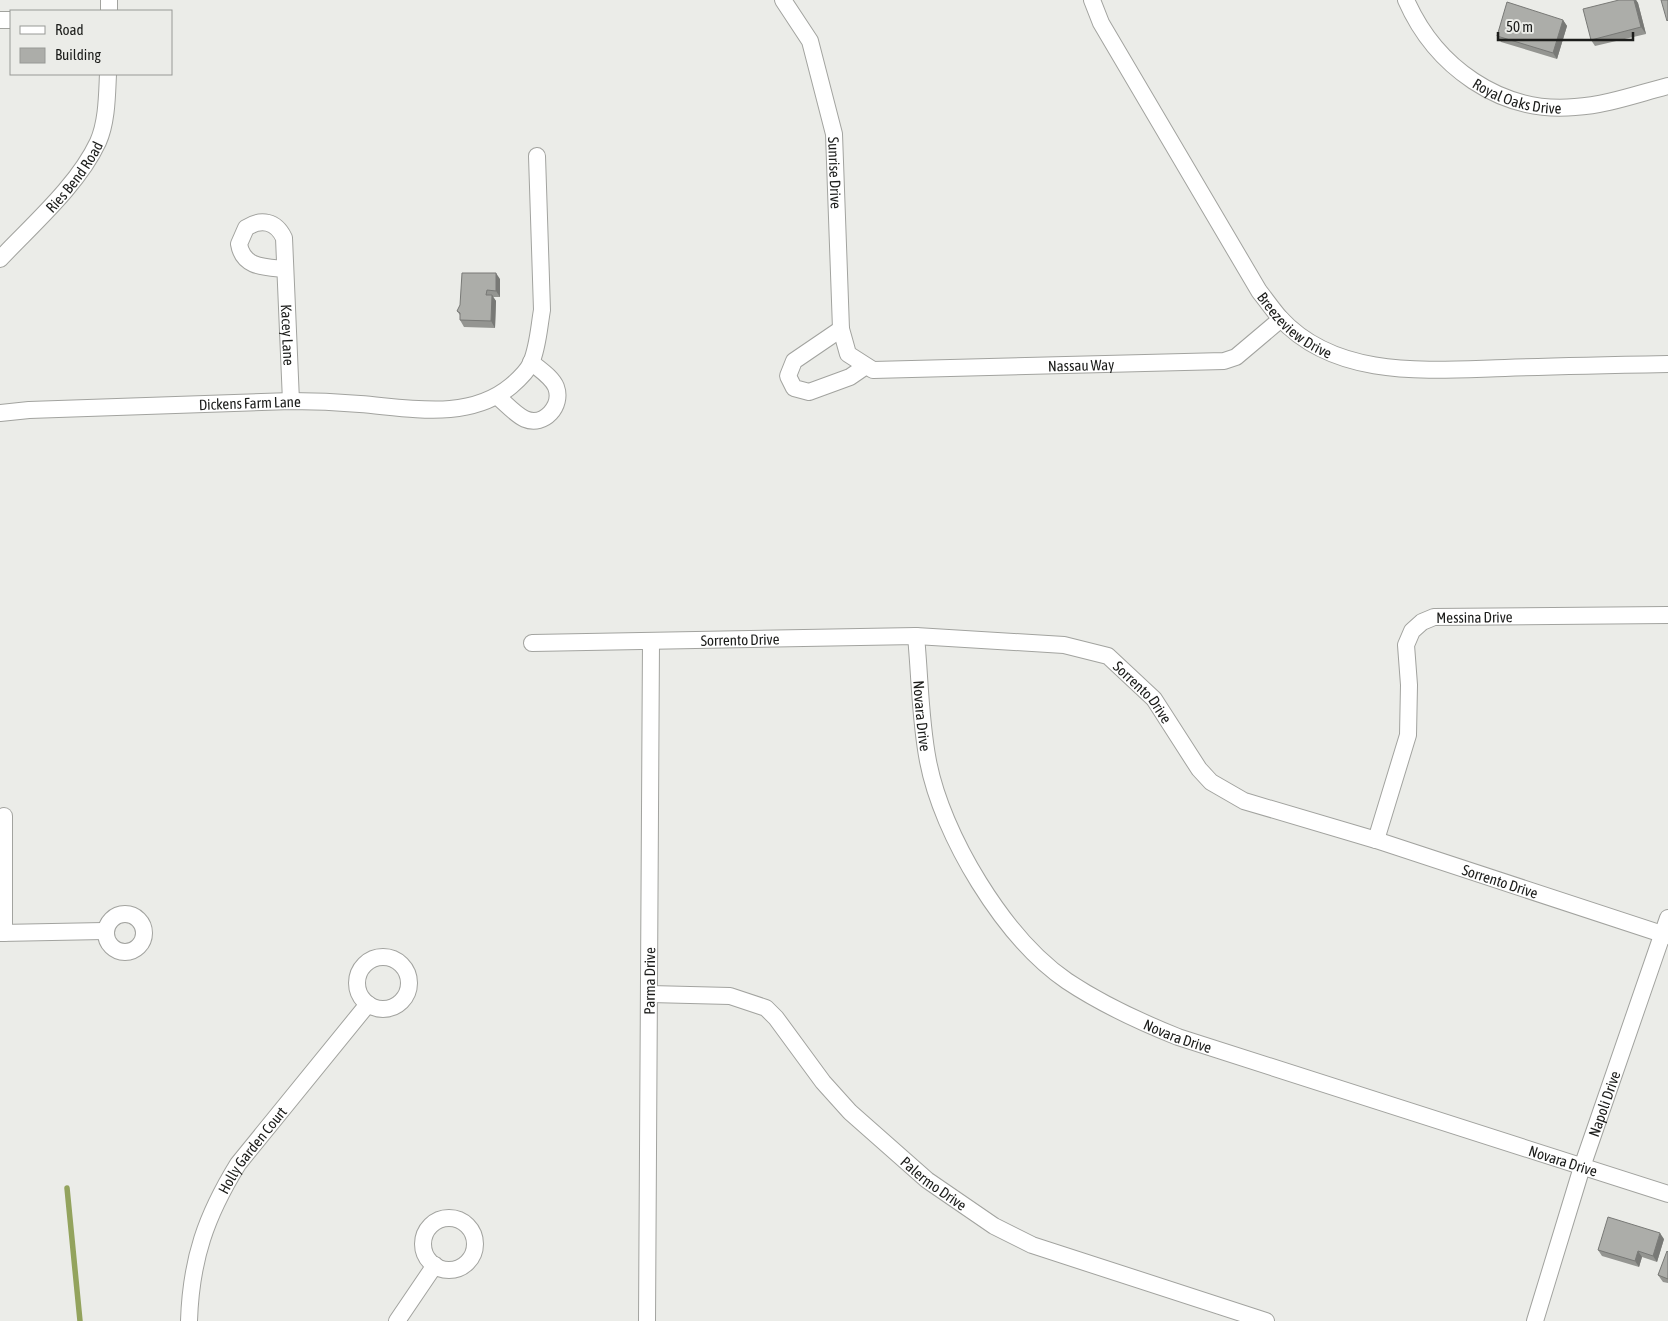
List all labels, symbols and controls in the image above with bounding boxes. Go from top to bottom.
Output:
legend [10,10,172,75]
scale bar [1498,10,1633,42]
text: 50 m [1506,18,1533,35]
text: Road [55,21,84,38]
text: Building [55,46,101,63]
street label: Royal Oaks Drive [1470,74,1562,116]
street label: Sunrise Drive [826,137,845,209]
street label: Ries Bend Road [42,138,106,216]
street label: Breezeview Drive [1254,289,1335,361]
street label: Kacey Lane [278,304,298,366]
street label: Nassau Way [1048,355,1114,374]
street label: Dickens Farm Lane [198,392,301,413]
street label: Messina Drive [1436,608,1513,625]
street label: Sorrento Drive [700,630,780,648]
street label: Sorrento Drive [1110,657,1176,726]
street label: Novara Drive [911,680,935,753]
street label: Sorrento Drive [1460,860,1540,901]
street label: Parma Drive [640,947,658,1015]
street label: Novara Drive [1141,1015,1214,1056]
street label: Napoli Drive [1585,1068,1623,1139]
street label: Holly Garden Court [214,1103,290,1197]
street label: Novara Drive [1527,1141,1600,1179]
street label: Palermo Drive [898,1153,970,1213]

